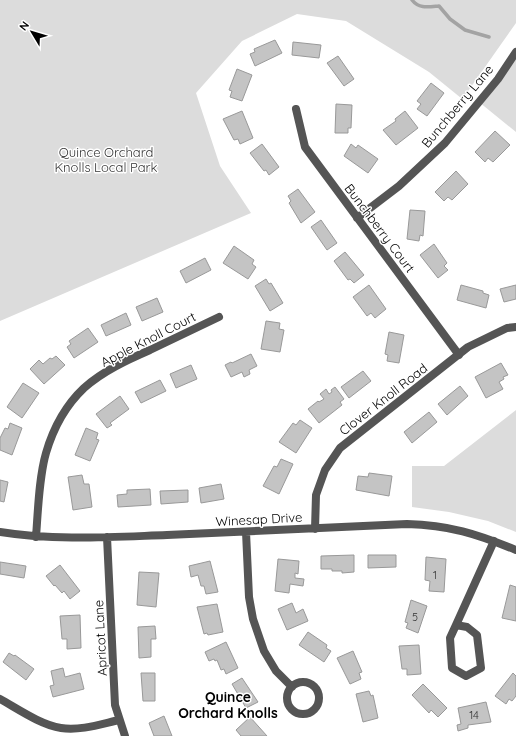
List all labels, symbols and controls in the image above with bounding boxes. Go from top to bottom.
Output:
north arrow [12,12,52,52]
text: N [16,18,32,33]
street label: Bunchberry Lane [418,61,496,151]
park label: Quince Orchard Knolls Local Park [54,144,158,175]
street label: Bunchberry Court [341,181,419,275]
street label: Apple Knoll Court [98,308,198,370]
street label: Clover Knoll Road [336,360,430,438]
street label: Winesap Drive [215,509,303,529]
house number: 1 [433,568,437,582]
street label: Apricot Lane [90,599,110,677]
house number: 5 [412,610,418,624]
district label: Quince Orchard Knolls [178,688,278,722]
house number: 14 [469,708,479,722]

